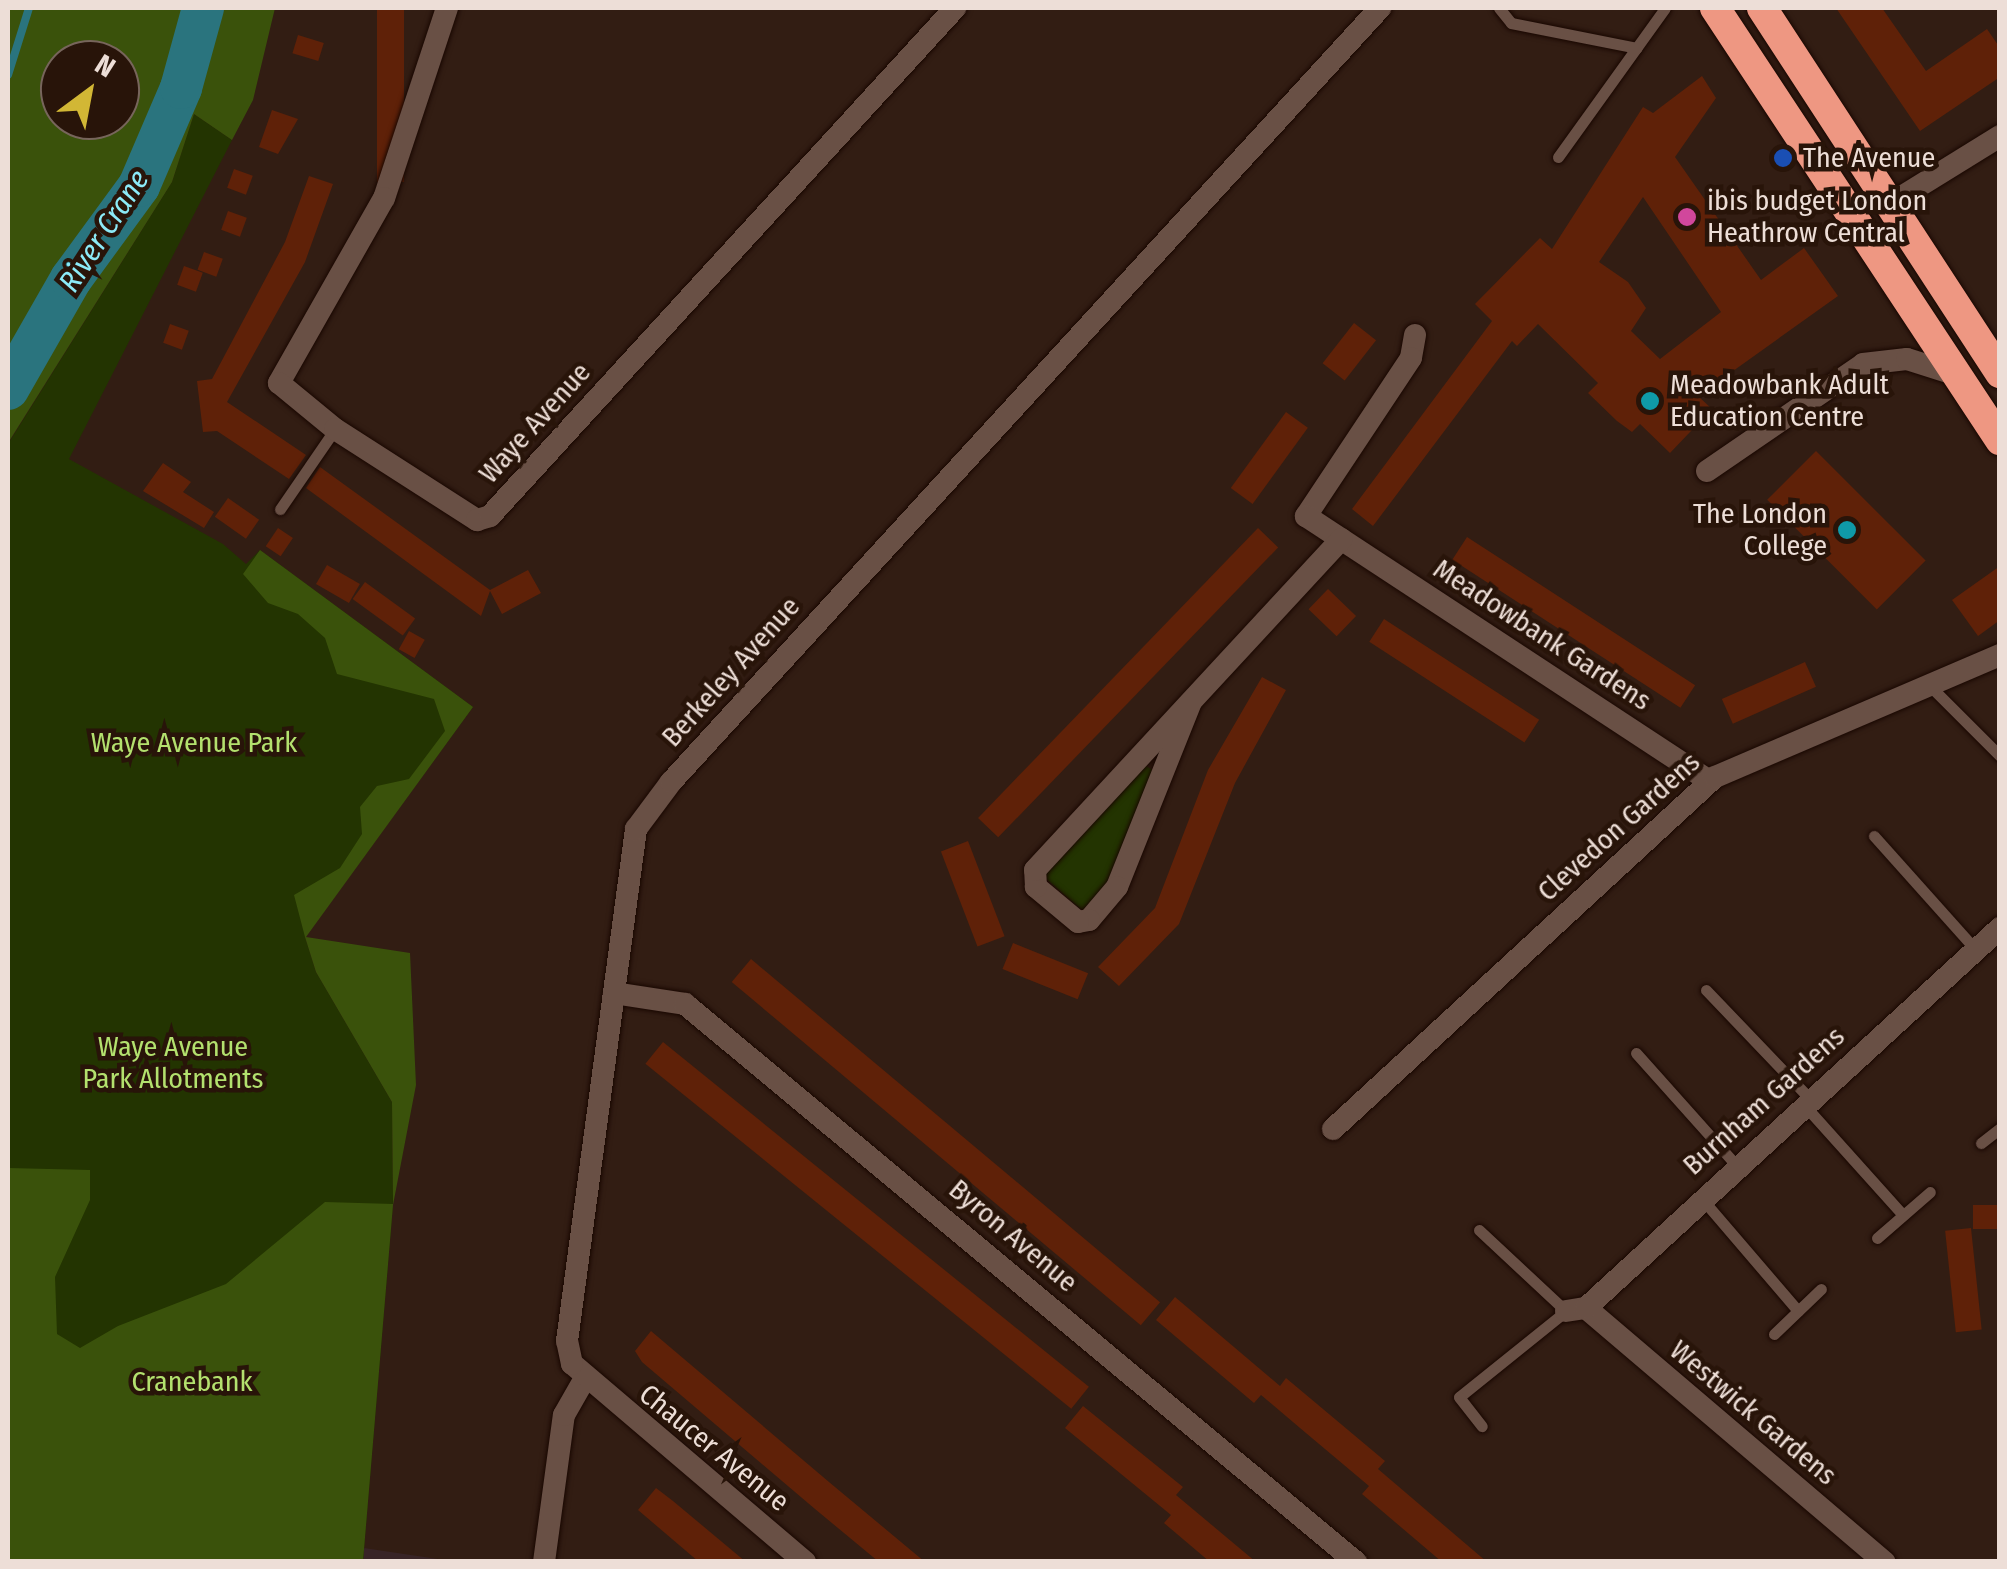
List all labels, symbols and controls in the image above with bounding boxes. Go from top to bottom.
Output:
north arrow [40,40,140,140]
text: N [89,47,121,84]
place label: The Avenue [1803,141,1935,175]
marker: The Avenue [1772,147,1794,169]
water label: River Crane [51,163,157,299]
place label: ibis budget London Heathrow Central [1707,184,1927,250]
marker: ibis budget London Heathrow Central [1676,206,1698,228]
street label: Waye Avenue [472,356,598,490]
place label: Meadowbank Adult Education Centre [1670,368,1889,434]
marker: Meadowbank Adult Education Centre [1639,390,1661,412]
place label: The London College [1693,497,1827,563]
marker: The London College [1836,519,1858,541]
street label: Meadowbank Gardens [1427,552,1657,718]
street label: Berkeley Avenue [655,590,807,754]
park label: Waye Avenue Park [91,726,297,760]
street label: Clevedon Gardens [1531,745,1707,909]
street label: Burnham Gardens [1676,1020,1852,1182]
park label: Waye Avenue Park Allotments [83,1030,263,1096]
street label: Byron Avenue [942,1173,1084,1299]
street label: Westwick Gardens [1663,1334,1843,1492]
park label: Cranebank [131,1365,253,1399]
street label: Chaucer Avenue [632,1377,796,1519]

